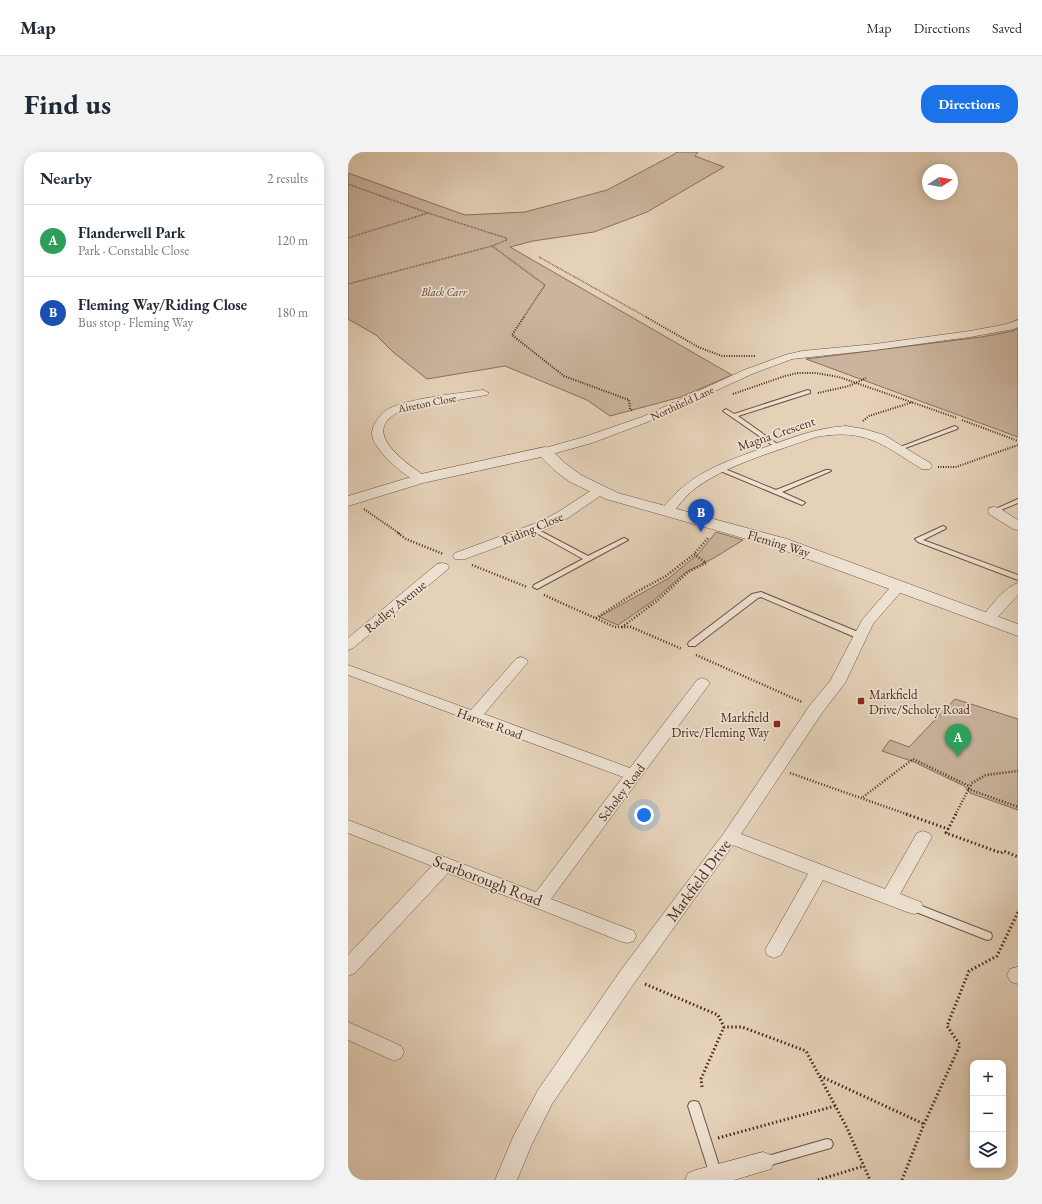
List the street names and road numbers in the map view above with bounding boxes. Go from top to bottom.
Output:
street label: Northfield Lane [648,382,717,424]
street label: Aireton Close [396,390,458,416]
street label: Magna Crescent [735,412,817,455]
street label: Riding Close [499,508,566,549]
street label: Fleming Way [745,526,813,561]
street label: Radley Avenue [361,576,430,637]
street label: Harvest Road [455,704,525,743]
street label: Scholey Road [594,760,649,825]
street label: Markfield Drive [661,835,735,926]
street label: Scarborough Road [430,850,546,911]

